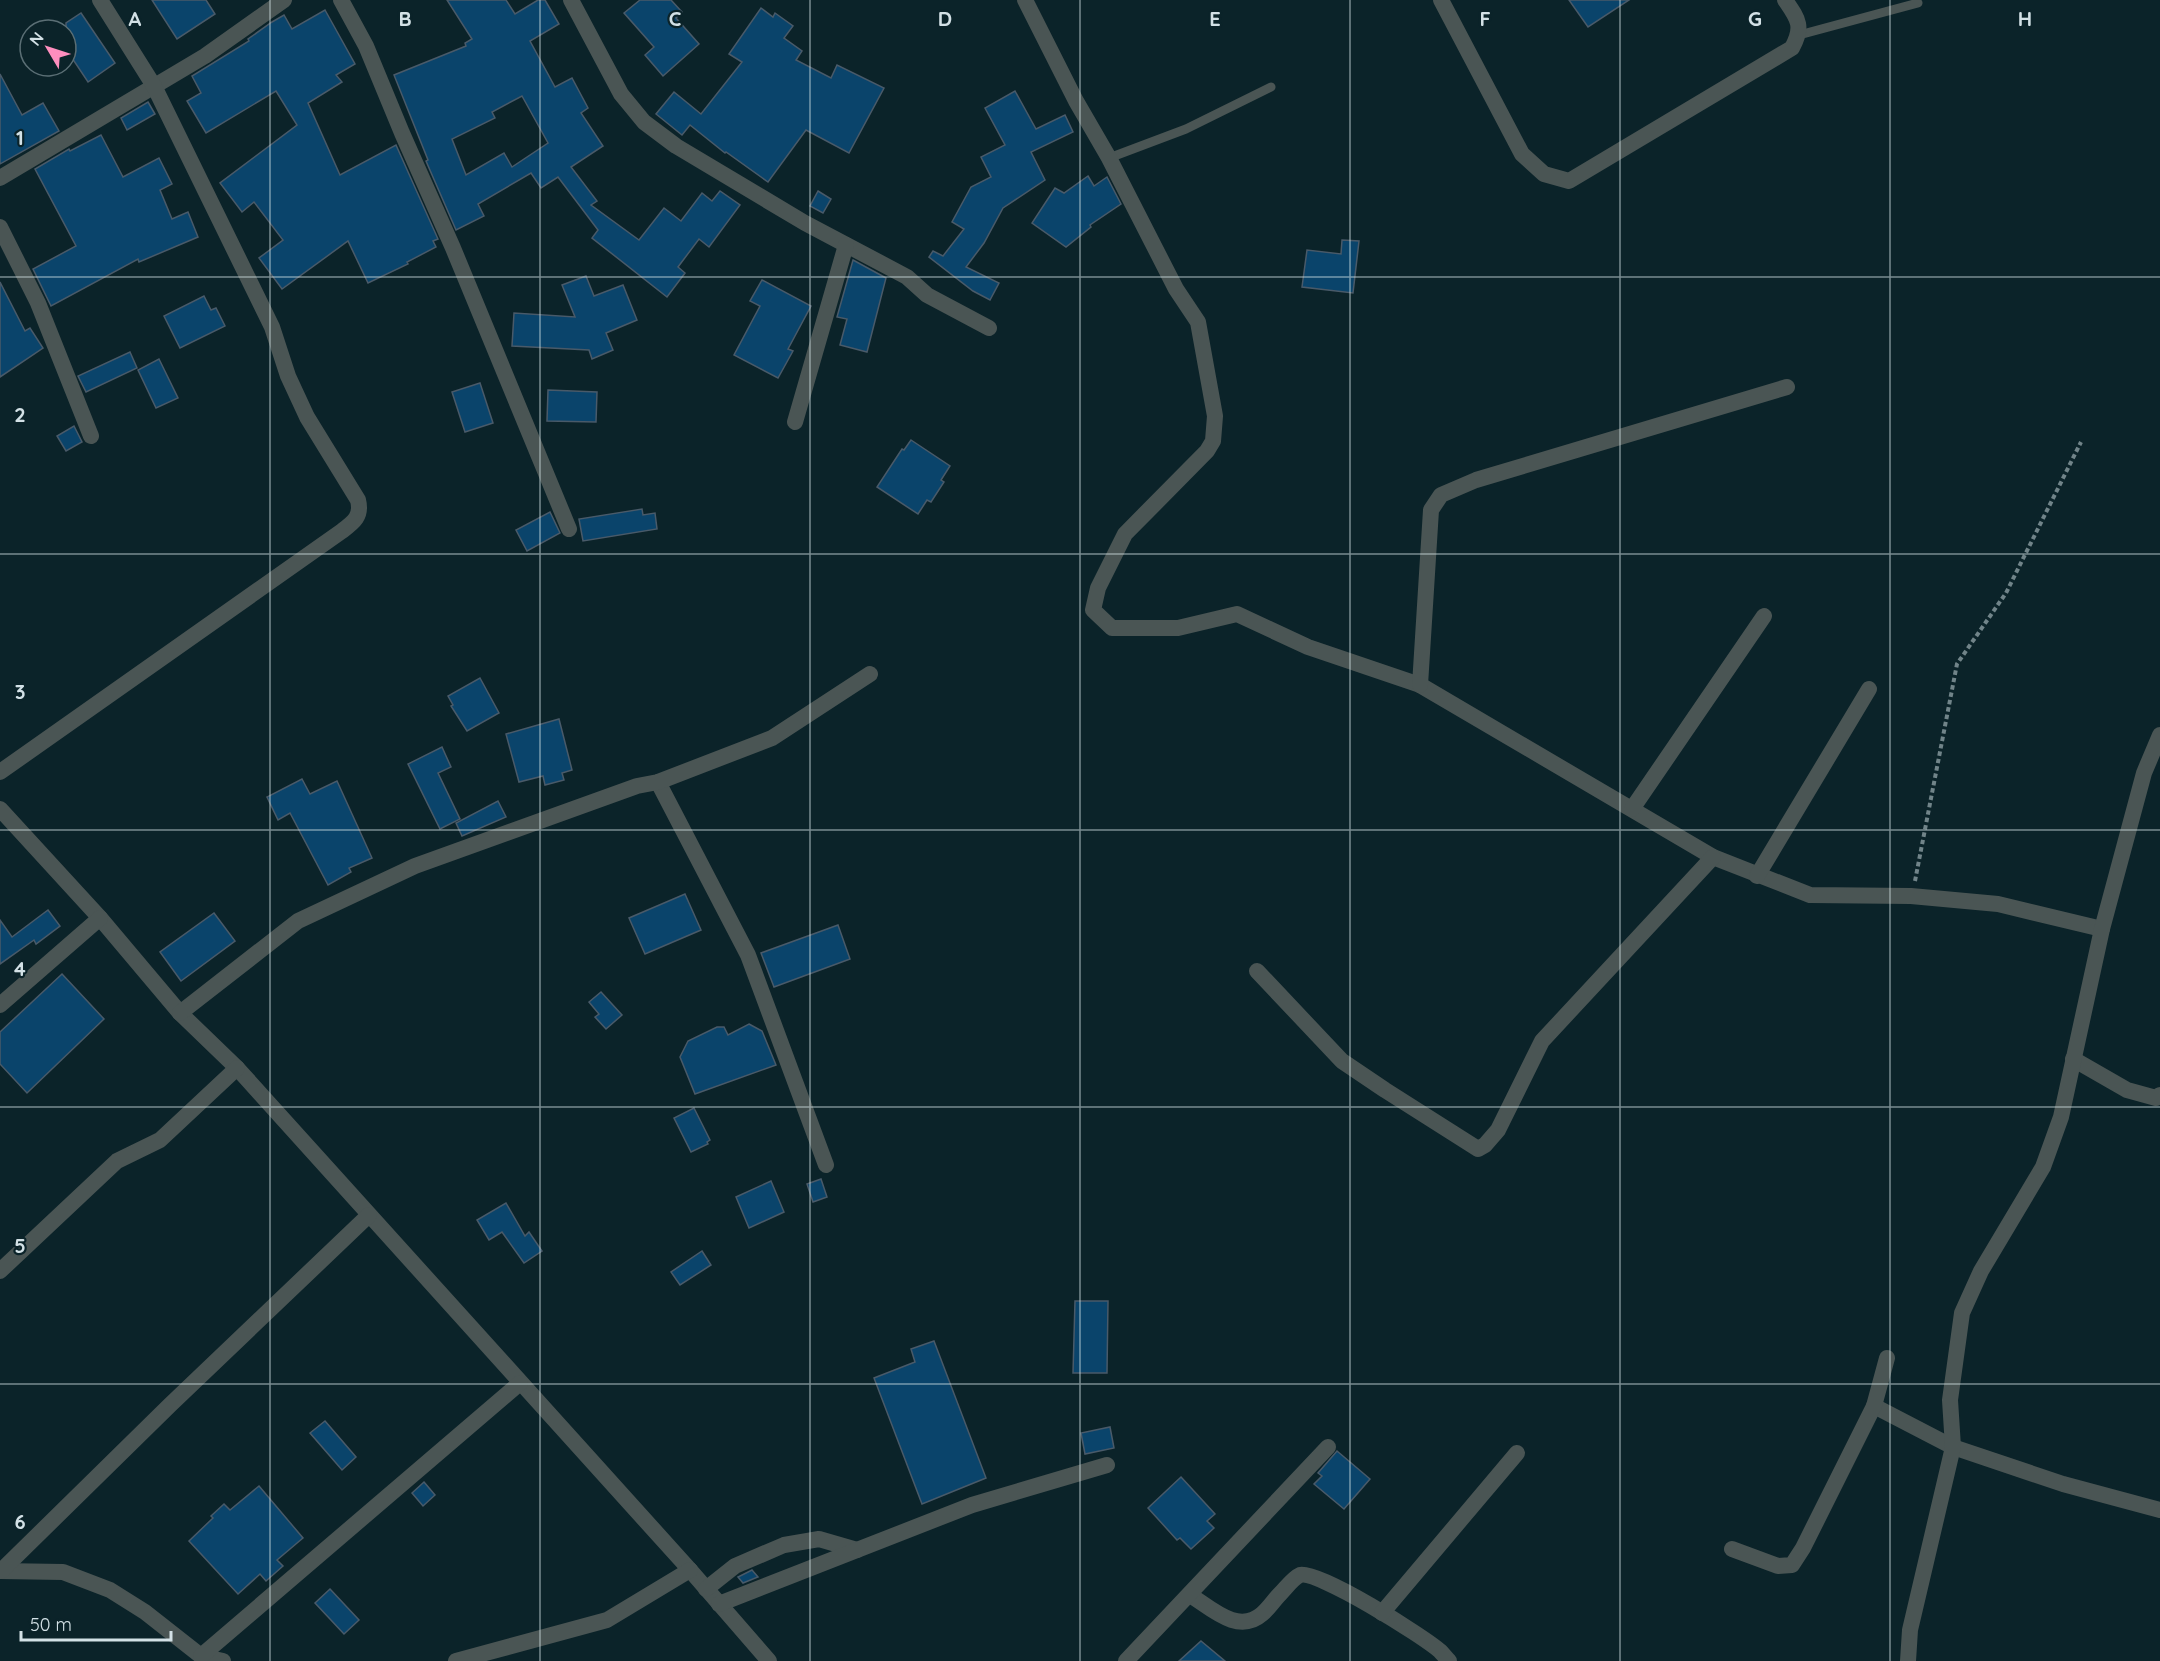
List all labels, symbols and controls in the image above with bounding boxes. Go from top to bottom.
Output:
text: A [129,6,142,31]
text: B [398,6,412,31]
text: C [669,6,682,31]
text: D [938,6,952,31]
text: E [1209,6,1221,31]
text: F [1479,6,1491,31]
text: G [1748,6,1762,31]
text: H [2018,6,2032,31]
north arrow [18,18,78,78]
text: N [25,28,48,49]
text: 1 [16,125,24,150]
text: 2 [14,402,26,427]
text: 3 [15,679,25,704]
text: 4 [14,956,26,981]
text: 5 [14,1233,26,1258]
text: 6 [14,1509,26,1534]
scale bar [21,1604,171,1642]
text: 50 m [30,1613,72,1636]

